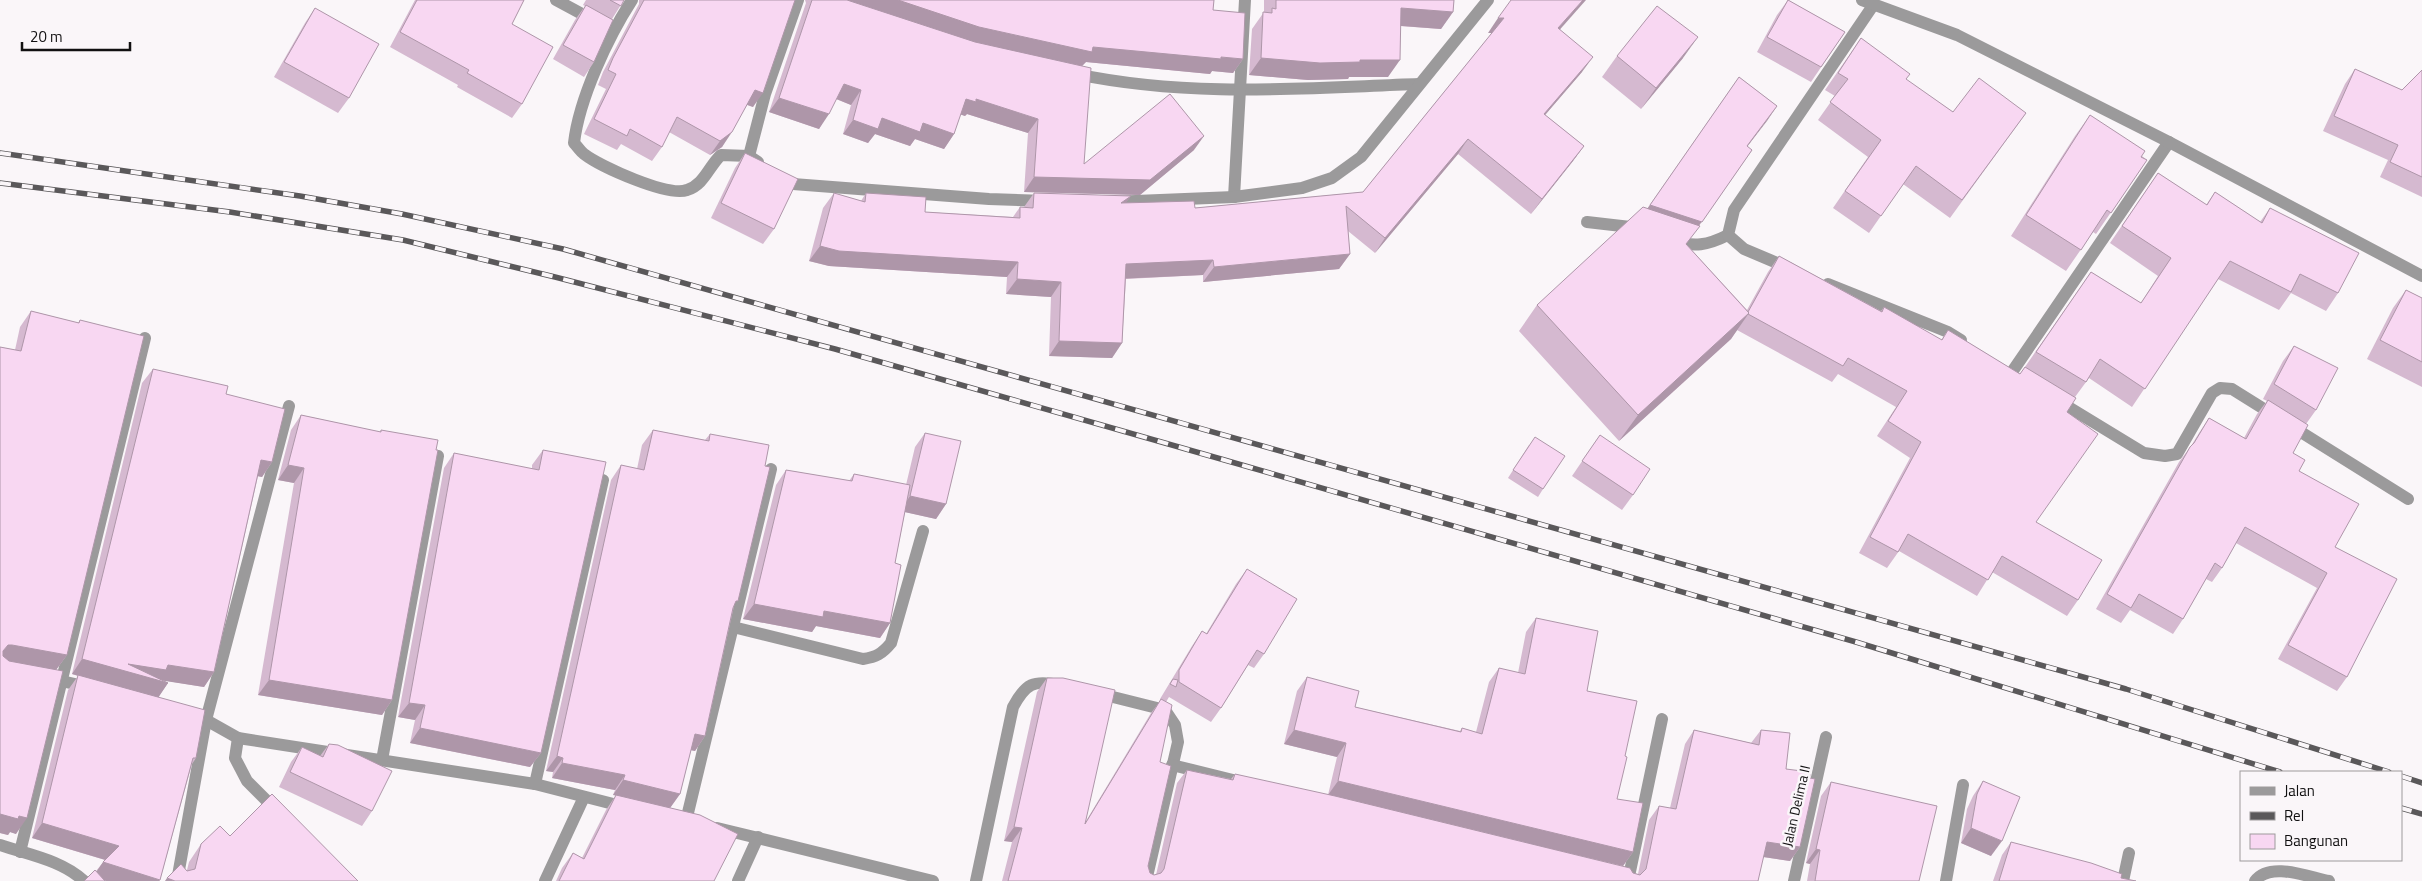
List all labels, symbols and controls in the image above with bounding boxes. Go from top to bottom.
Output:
scale bar [22,20,130,52]
text: 20 m [30,25,63,48]
street label: Jalan Delima II [1776,763,1815,849]
legend [2240,771,2402,861]
text: Jalan [2284,779,2315,802]
text: Rel [2284,804,2304,827]
text: Bangunan [2284,829,2348,852]

